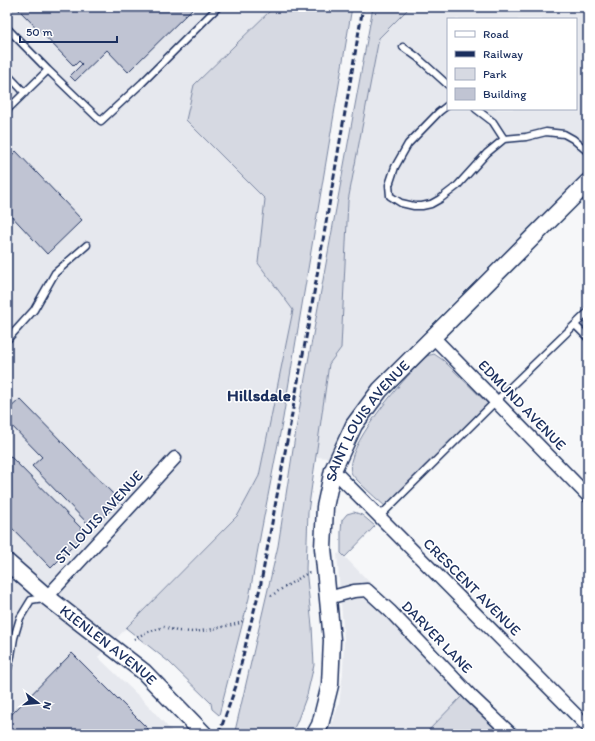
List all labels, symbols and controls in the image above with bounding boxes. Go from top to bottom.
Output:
scale bar [20,18,117,44]
legend [447,18,577,110]
text: 50 m [26,25,52,39]
text: Road [483,27,509,41]
text: Railway [483,47,523,61]
text: Park [483,67,507,81]
text: Building [483,87,527,101]
street label: SAINT LOUIS AVENUE [322,356,414,483]
street label: EDMUND AVENUE [474,356,570,454]
district label: Hillsdale [227,385,291,405]
street label: ST LOUIS AVENUE [51,467,147,567]
street label: CRESCENT AVENUE [419,534,525,640]
street label: DARVER LANE [398,597,476,677]
street label: KIENLEN AVENUE [56,601,161,689]
north arrow [18,683,58,723]
text: N [40,700,54,711]

